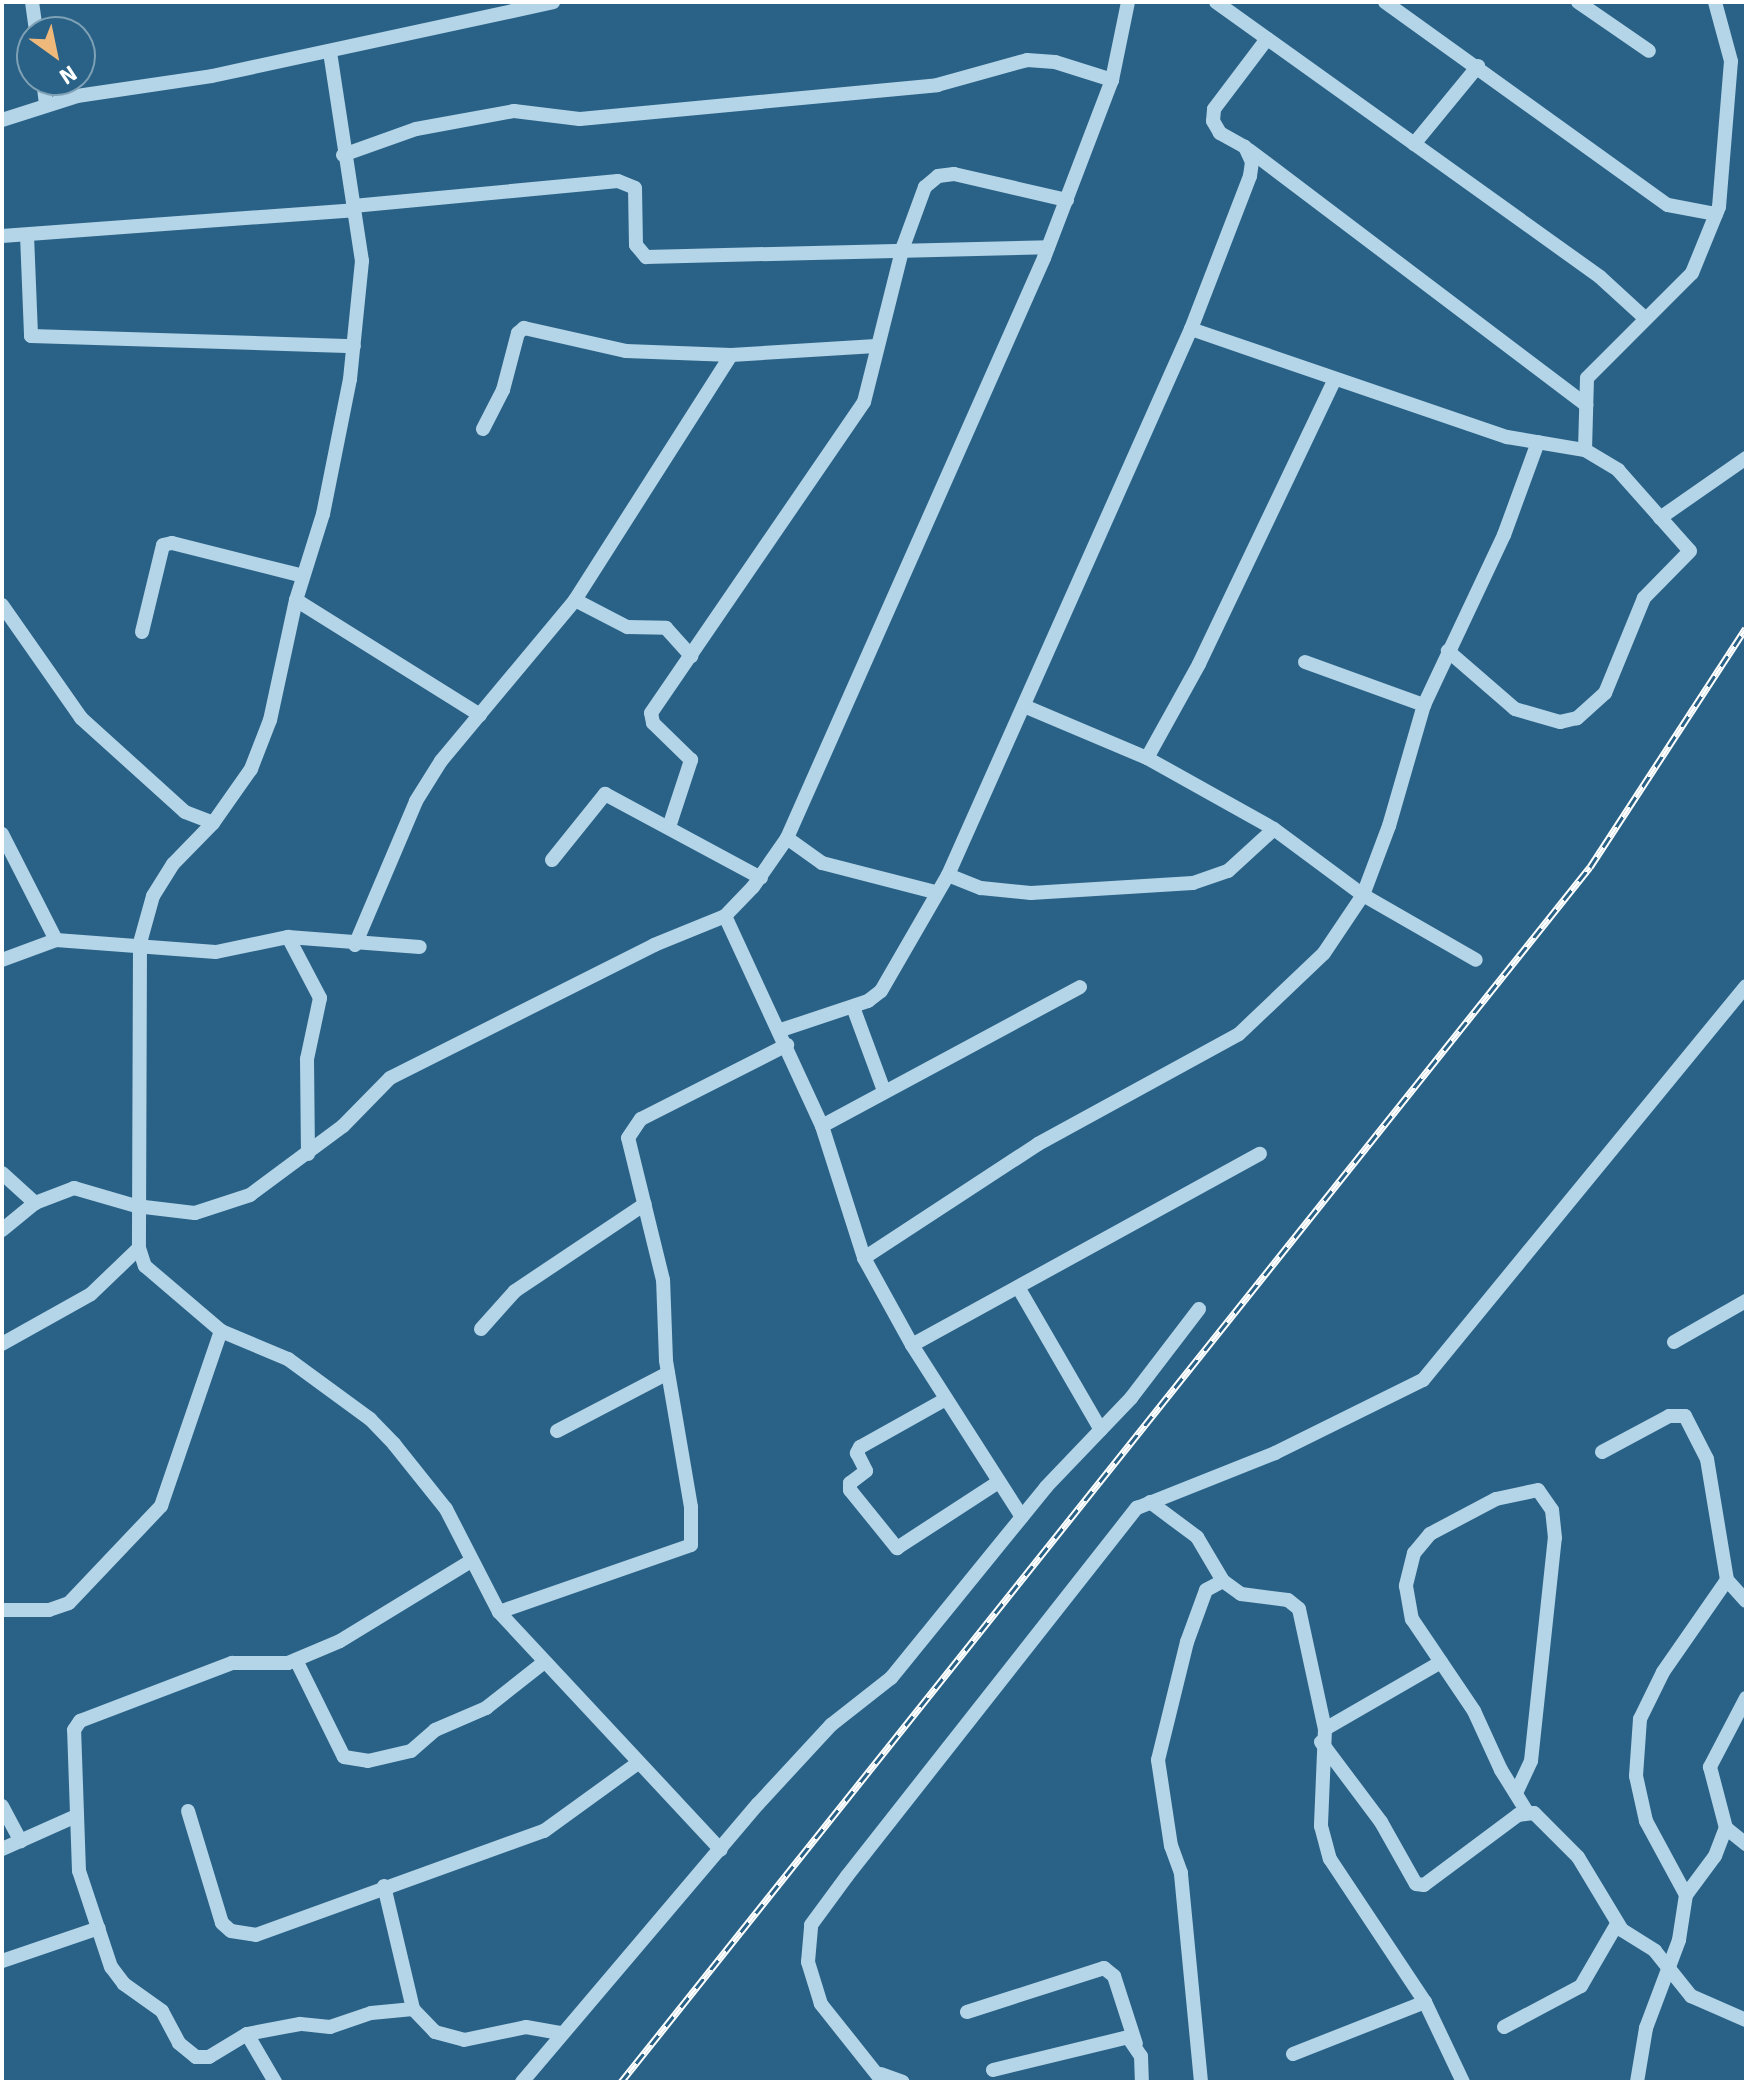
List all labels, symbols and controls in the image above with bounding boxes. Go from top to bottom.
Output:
north arrow [16,16,96,96]
text: N [54,59,82,90]

